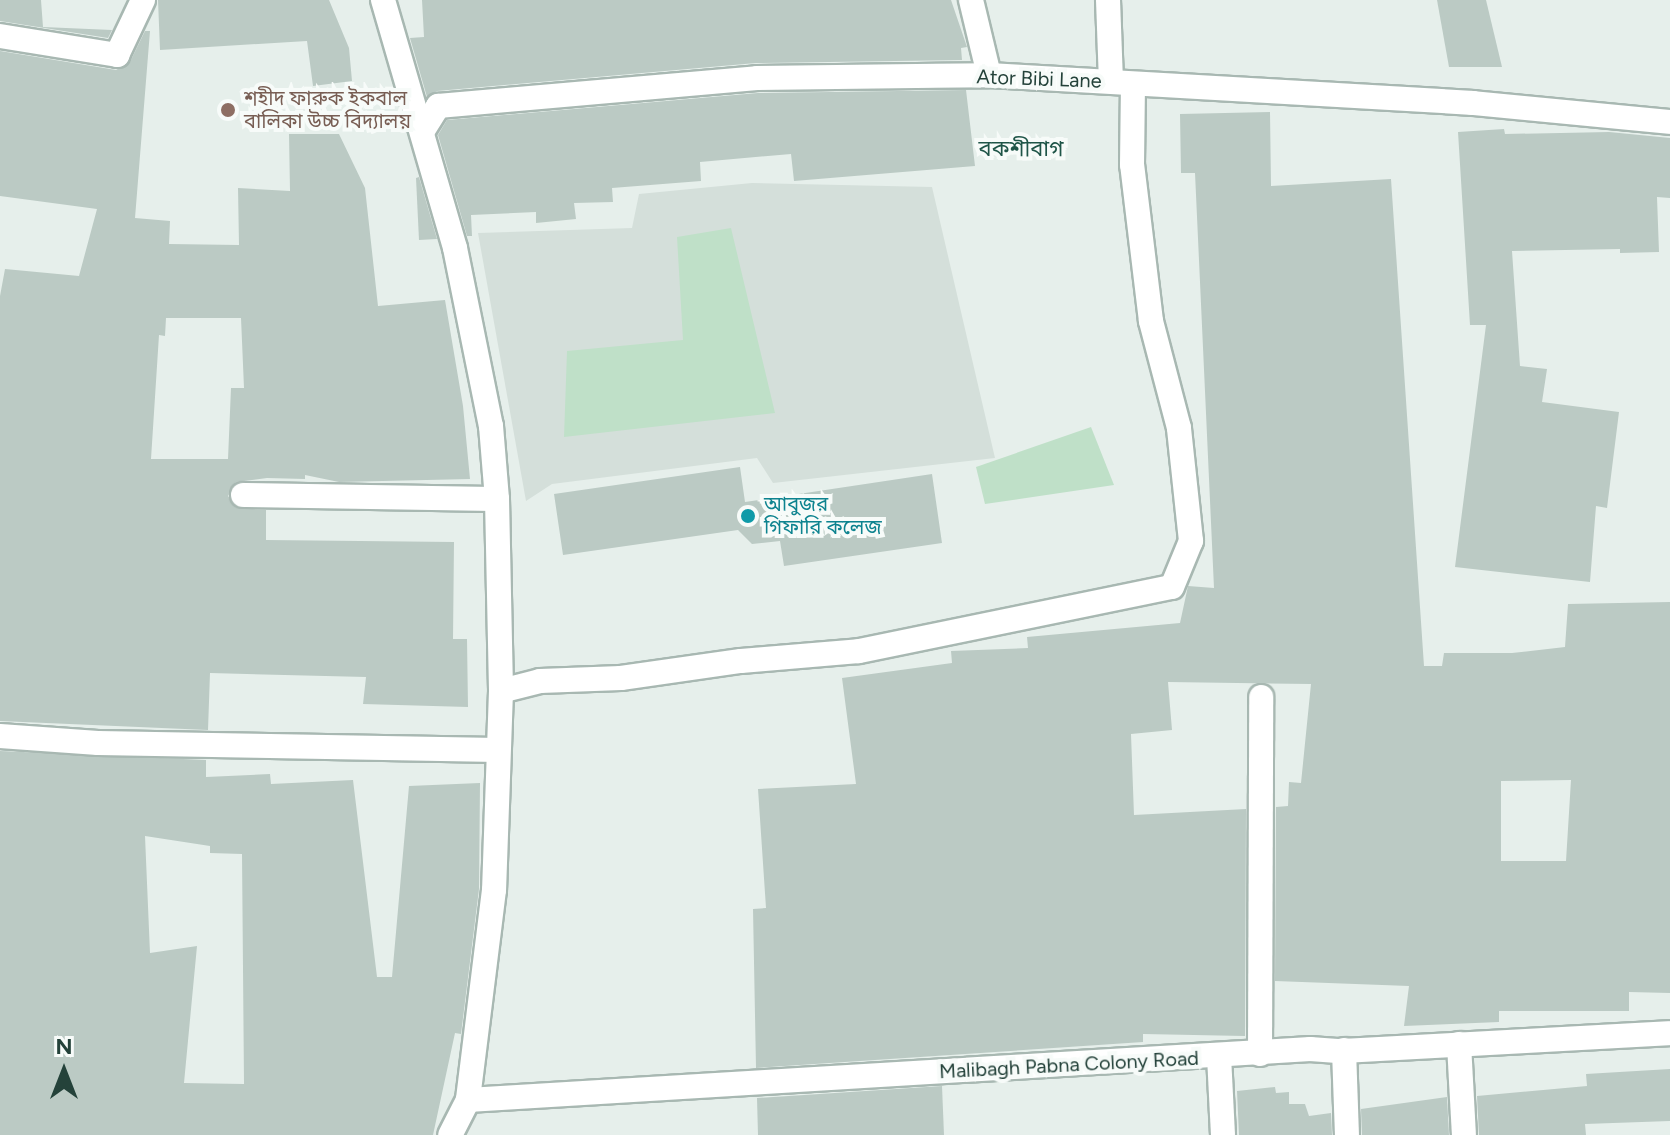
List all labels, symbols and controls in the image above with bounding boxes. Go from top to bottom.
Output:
street label: Ator Bibi Lane [976,65,1102,93]
place label: শহীদ ফারুক ইকবাল বালিকা উচ্চ বিদ্যালয় [244,86,411,133]
marker: শহীদ ফারুক ইকবাল বালিকা উচ্চ বিদ্যালয় [219,101,237,119]
district label: বকশীবাগ [979,136,1063,162]
place label: আবুজর গিফারি কলেজ [764,492,882,539]
marker: আবুজর গিফারি কলেজ [739,507,757,525]
north arrow [24,1031,104,1111]
text: N [55,1033,73,1060]
street label: Malibagh Pabna Colony Road [939,1046,1199,1084]

